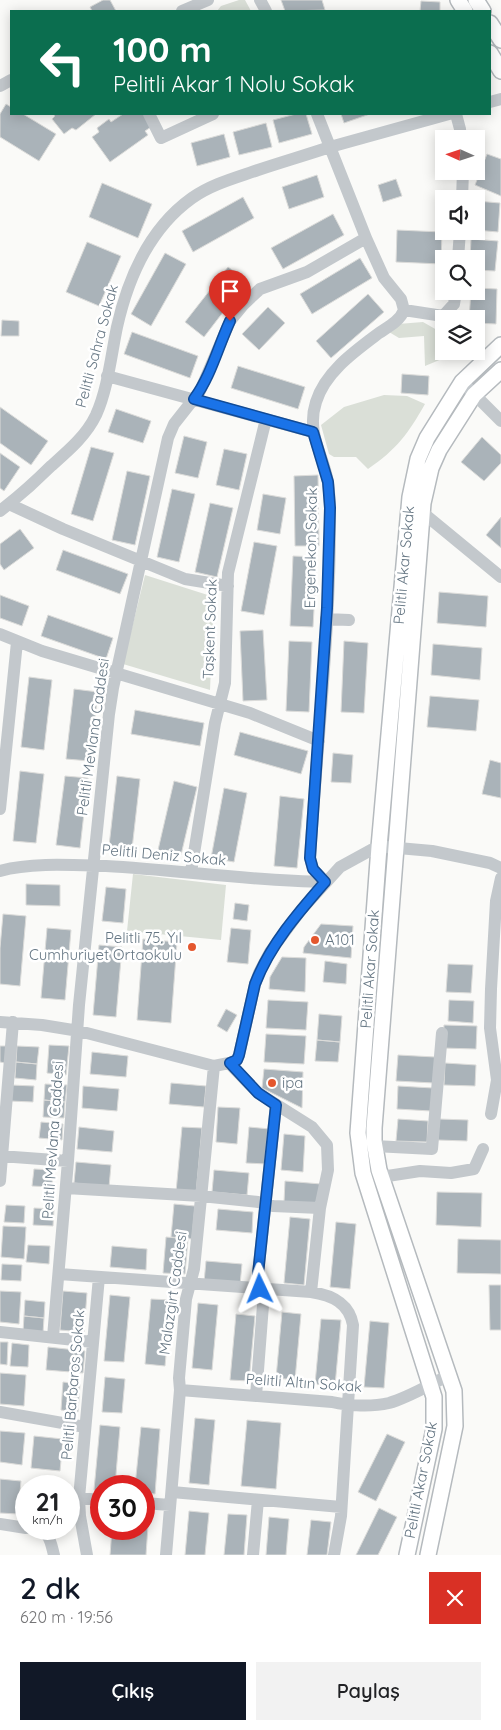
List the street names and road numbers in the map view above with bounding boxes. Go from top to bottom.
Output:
street label: Pelitli Sahra Sokak [71,282,122,410]
street label: Ergenekon Sokak [300,487,321,609]
street label: Pelitli Akar Sokak [389,505,418,625]
street label: Taşkent Sokak [198,579,221,679]
street label: Pelitli Mevlana Caddesi [72,657,113,817]
street label: Pelitli Deniz Sokak [101,840,227,869]
street label: Pelitli Akar Sokak [356,909,383,1029]
street label: Pelitli Mevlana Caddesi [37,1060,68,1220]
street label: Malazgirt Caddesi [154,1230,191,1356]
street label: Pelitli Barbaros Sokak [56,1309,89,1461]
street label: Pelitli Altın Sokak [245,1369,363,1396]
street label: Pelitli Akar Sokak [400,1420,441,1540]

